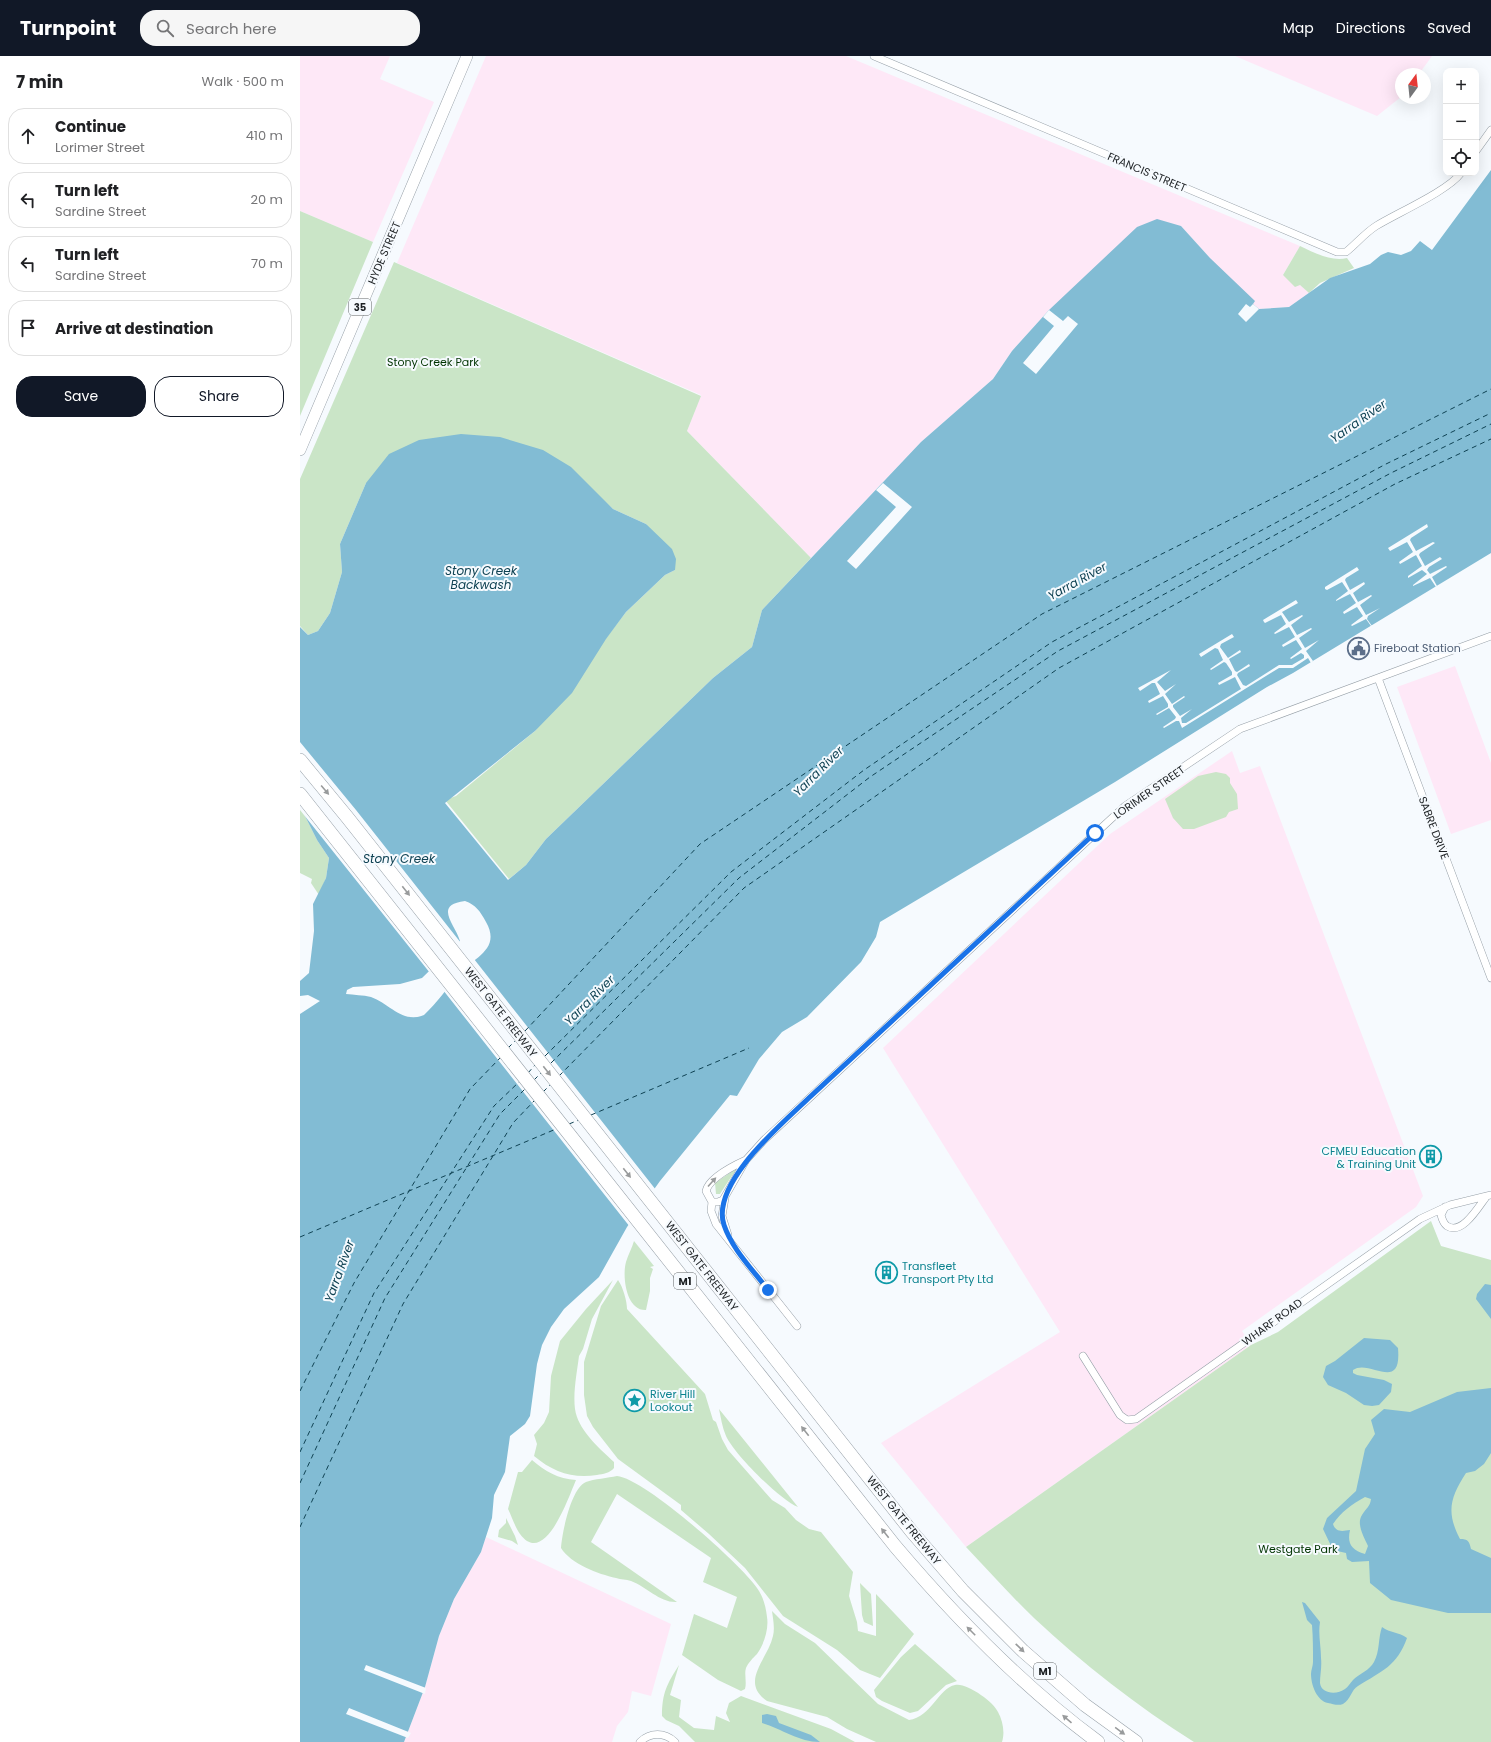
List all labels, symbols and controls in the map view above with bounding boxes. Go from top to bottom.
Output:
search box [140,10,420,46]
text: Turnpoint [20,15,116,42]
icon: search [154,17,176,39]
text: Search here [186,18,276,39]
text: Map [1283,18,1314,38]
text: Directions [1336,18,1405,38]
text: Saved [1427,18,1471,38]
north arrow [1395,68,1431,104]
map controls [1443,68,1479,176]
button: + [1443,68,1479,104]
text: 7 min [16,70,63,94]
text: Walk · 500 m [202,72,284,91]
button: − [1443,104,1479,140]
text: Continue [55,116,126,137]
icon: ahead [17,125,39,147]
text: 410 m [246,126,283,145]
text: Lorimer Street [55,138,145,157]
button: locate [1443,140,1479,176]
street label: FRANCIS STREET [1105,148,1189,196]
text: Turn left [55,180,119,201]
icon: left [17,189,39,211]
text: 20 m [250,190,283,209]
text: Sardine Street [55,202,146,221]
street label: HYDE STREET [364,219,404,287]
text: Turn left [55,244,119,265]
icon: left [17,253,39,275]
text: 70 m [251,254,283,273]
text: Sardine Street [55,266,146,285]
road number: 35 [349,299,371,315]
icon: arrive [17,317,39,339]
text: Arrive at destination [55,318,213,339]
park label: Stony Creek Park [387,354,479,370]
button: Save [16,376,146,417]
button: Share [154,376,284,417]
water label: Yarra River [1327,395,1390,447]
water label: Yarra River [1045,558,1110,604]
water label: Stony Creek Backwash [445,562,518,593]
public building icon: Fireboat Station [1346,635,1372,661]
place label: Fireboat Station [1374,640,1461,656]
water label: Yarra River [789,742,847,800]
street label: LORIMER STREET [1110,761,1188,823]
one-way arrow [320,784,329,795]
street label: SABRE DRIVE [1415,794,1453,862]
route start [1086,824,1104,842]
water label: Stony Creek [363,850,436,867]
one-way arrow [402,886,411,897]
street label: WEST GATE FREEWAY [461,964,542,1061]
water label: Yarra River [560,971,618,1029]
one-way arrow [543,1065,551,1076]
place label: CFMEU Education & Training Unit [1321,1143,1416,1172]
building icon: CFMEU Education & Training Unit [1418,1144,1444,1170]
one-way arrow [623,1167,632,1178]
one-way arrow [707,1177,716,1187]
street label: WEST GATE FREEWAY [662,1218,743,1315]
water label: Yarra River [320,1237,358,1304]
place label: Transfleet Transport Pty Ltd [902,1258,994,1287]
building icon: Transfleet Transport Pty Ltd [873,1259,899,1285]
road number: M1 [674,1273,696,1289]
route end [759,1281,777,1299]
street label: WHARF ROAD [1238,1294,1306,1349]
place label: River Hill Lookout [650,1386,695,1415]
place icon: River Hill Lookout [621,1387,647,1413]
one-way arrow [801,1425,810,1436]
street label: WEST GATE FREEWAY [863,1472,945,1568]
one-way arrow [881,1528,890,1539]
park label: Westgate Park [1258,1541,1338,1557]
one-way arrow [966,1626,976,1636]
one-way arrow [1015,1643,1025,1653]
road number: M1 [1034,1663,1056,1679]
one-way arrow [1062,1714,1072,1723]
one-way arrow [1115,1727,1126,1735]

